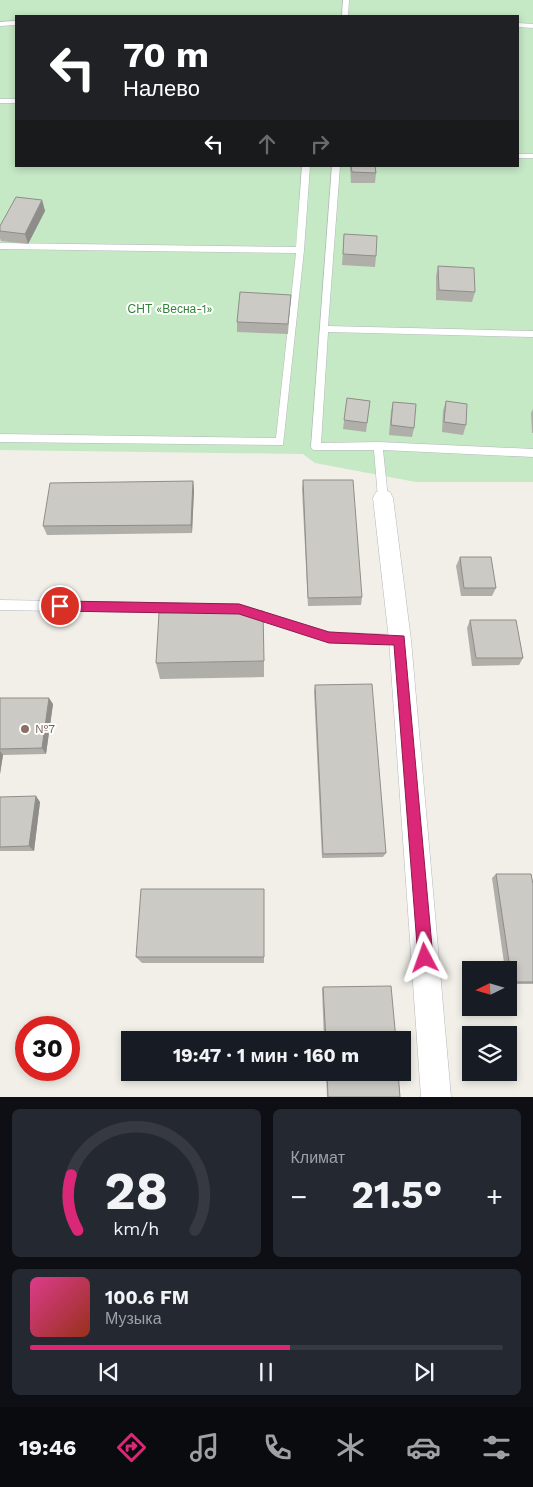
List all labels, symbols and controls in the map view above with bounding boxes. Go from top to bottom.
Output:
text: 70 m [123,34,209,76]
icon: left [40,35,105,100]
text: Налево [123,76,200,101]
icon: left [200,130,228,158]
icon: ahead [253,130,281,158]
icon: right [306,130,334,158]
park label: СНТ «Весна-1» [128,302,213,316]
pin [39,585,81,627]
icon: arrive [46,592,74,620]
place label: №7 [35,722,55,736]
marker: №7 [19,723,31,735]
position arrow [398,931,450,983]
north arrow [462,961,518,1016]
map controls [462,961,517,1081]
speed limit sign: 30 [15,1016,80,1081]
button: layers [462,1026,517,1081]
text: 19:47 · 1 мин · 160 m [173,1044,359,1067]
text: Климат [291,1148,345,1167]
text: 28 [104,1161,168,1222]
text: 21.5° [351,1173,442,1217]
text: − [291,1180,307,1213]
text: + [486,1180,503,1213]
text: km/h [113,1218,159,1239]
text: 100.6 FM [105,1286,189,1309]
text: Музыка [105,1309,162,1328]
icon: previous [95,1358,123,1386]
icon: pause [252,1358,280,1386]
icon: next [410,1358,438,1386]
icon: directions [114,1430,149,1465]
icon: music [187,1430,222,1465]
icon: phone [260,1430,295,1465]
icon: climate [333,1430,368,1465]
icon: car [406,1430,441,1465]
icon: filters [479,1430,514,1465]
text: 19:46 [19,1435,76,1460]

